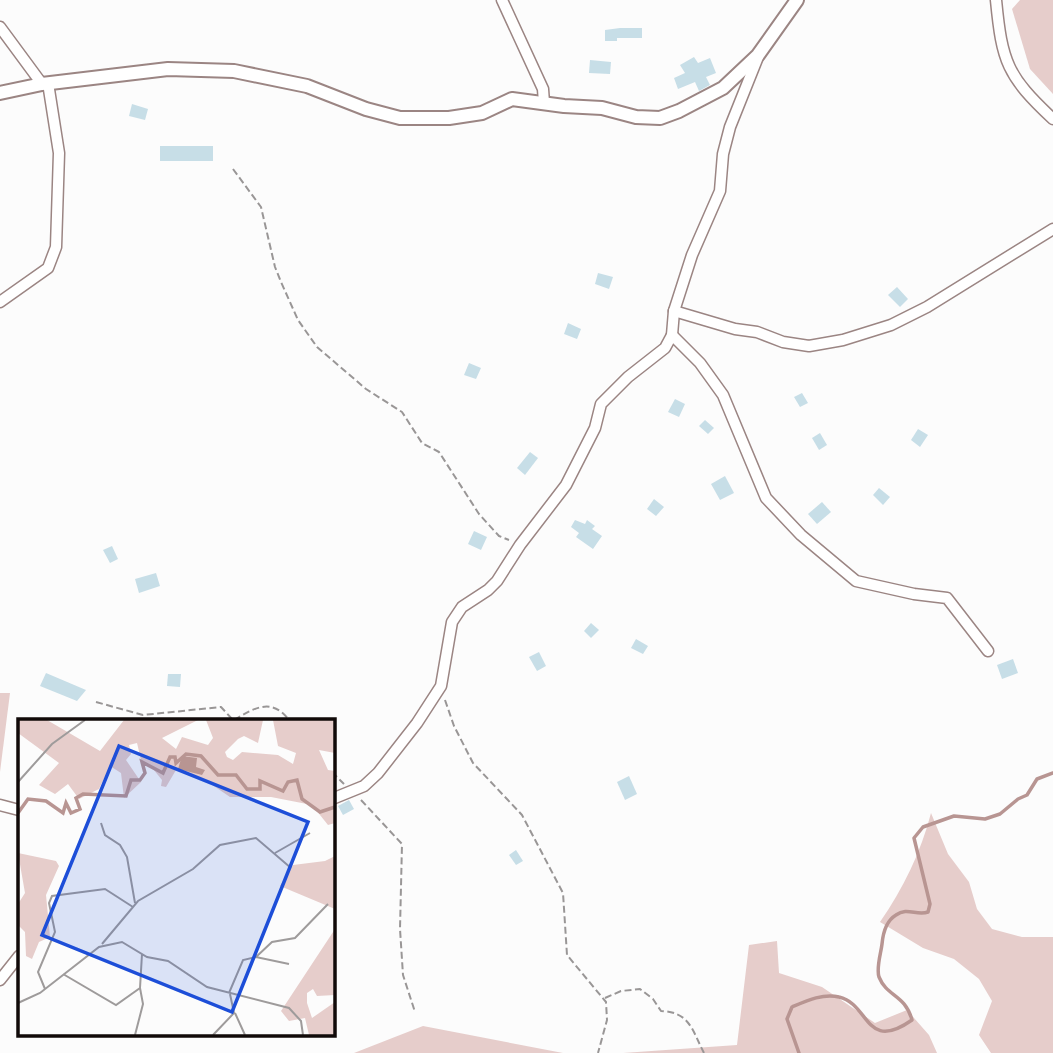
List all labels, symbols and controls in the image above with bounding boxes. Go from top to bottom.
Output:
inset map [18,719,334,1036]

